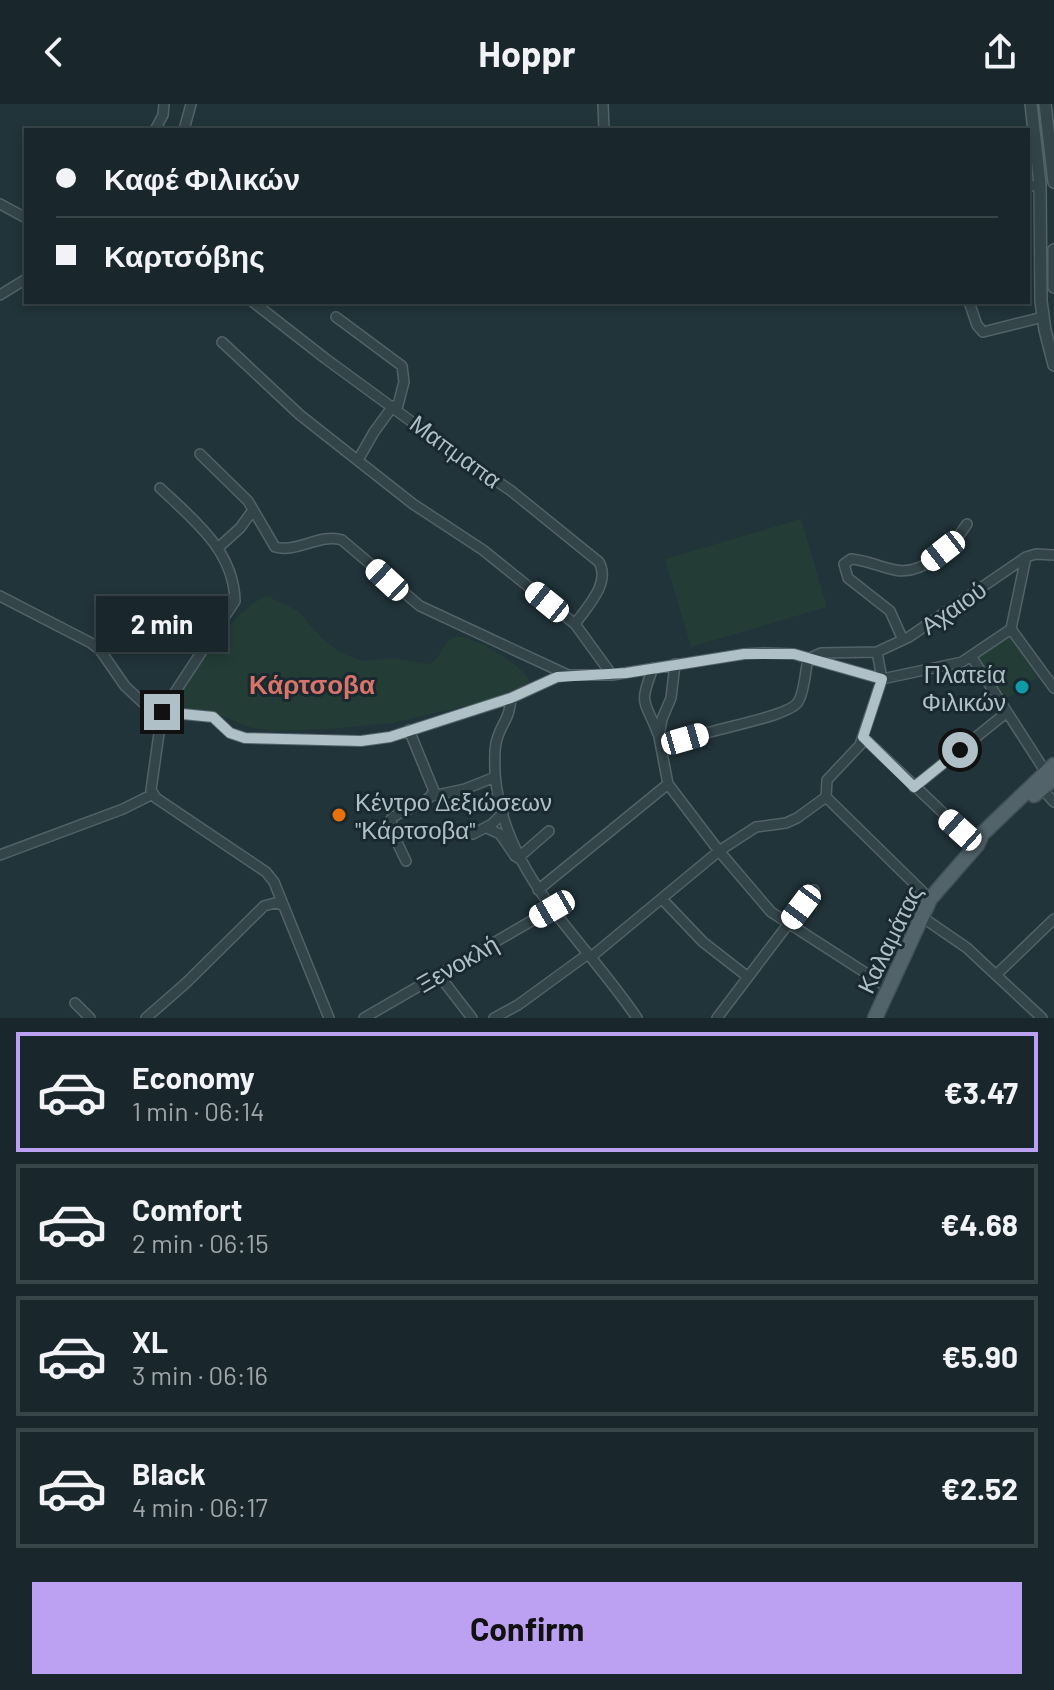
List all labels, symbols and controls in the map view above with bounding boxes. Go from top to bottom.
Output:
icon: back [32,30,76,74]
icon: share [978,30,1022,74]
text: Hoppr [478,31,576,74]
text: Καφέ Φιλικών [104,160,300,196]
text: Καρτσόβης [104,237,265,273]
street label: Μαπμαπα [405,408,507,494]
car [917,527,969,575]
car [361,555,413,605]
street label: Αχαιού [915,574,991,640]
car [521,578,573,626]
callout: 2 min [96,596,228,652]
text: 2 min [131,608,193,639]
place label: Πλατεία Φιλικών [922,659,1006,716]
district label: Κάρτσοβα [249,668,375,699]
marker: Πλατεία Φιλικών [1013,678,1031,696]
route end [144,694,180,730]
car [659,721,711,757]
route start [942,732,978,768]
place label: Κέντρο Δεξιώσεων "Κάρτσοβα" [355,787,552,844]
car [934,805,986,855]
marker: Κέντρο Δεξιώσεων "Κάρτσοβα" [330,806,348,824]
street label: Καλαμάτας [850,880,928,998]
car [777,881,825,933]
car [525,887,579,931]
street label: Ξενοκλή [411,928,503,998]
icon: car [36,1056,108,1128]
text: Economy [132,1059,255,1095]
text: €3.47 [944,1074,1018,1110]
text: 1 min · 06:14 [132,1095,265,1126]
icon: car [36,1188,108,1260]
text: Comfort [132,1191,242,1227]
text: €4.68 [940,1206,1018,1242]
text: 2 min · 06:15 [132,1227,269,1258]
icon: car [36,1320,108,1392]
text: XL [132,1323,168,1359]
text: €5.90 [942,1338,1018,1374]
text: 3 min · 06:16 [132,1359,268,1390]
icon: car [36,1452,108,1524]
text: Black [132,1455,206,1491]
text: €2.52 [941,1470,1018,1506]
text: 4 min · 06:17 [132,1491,268,1522]
button: Confirm [32,1582,1022,1674]

